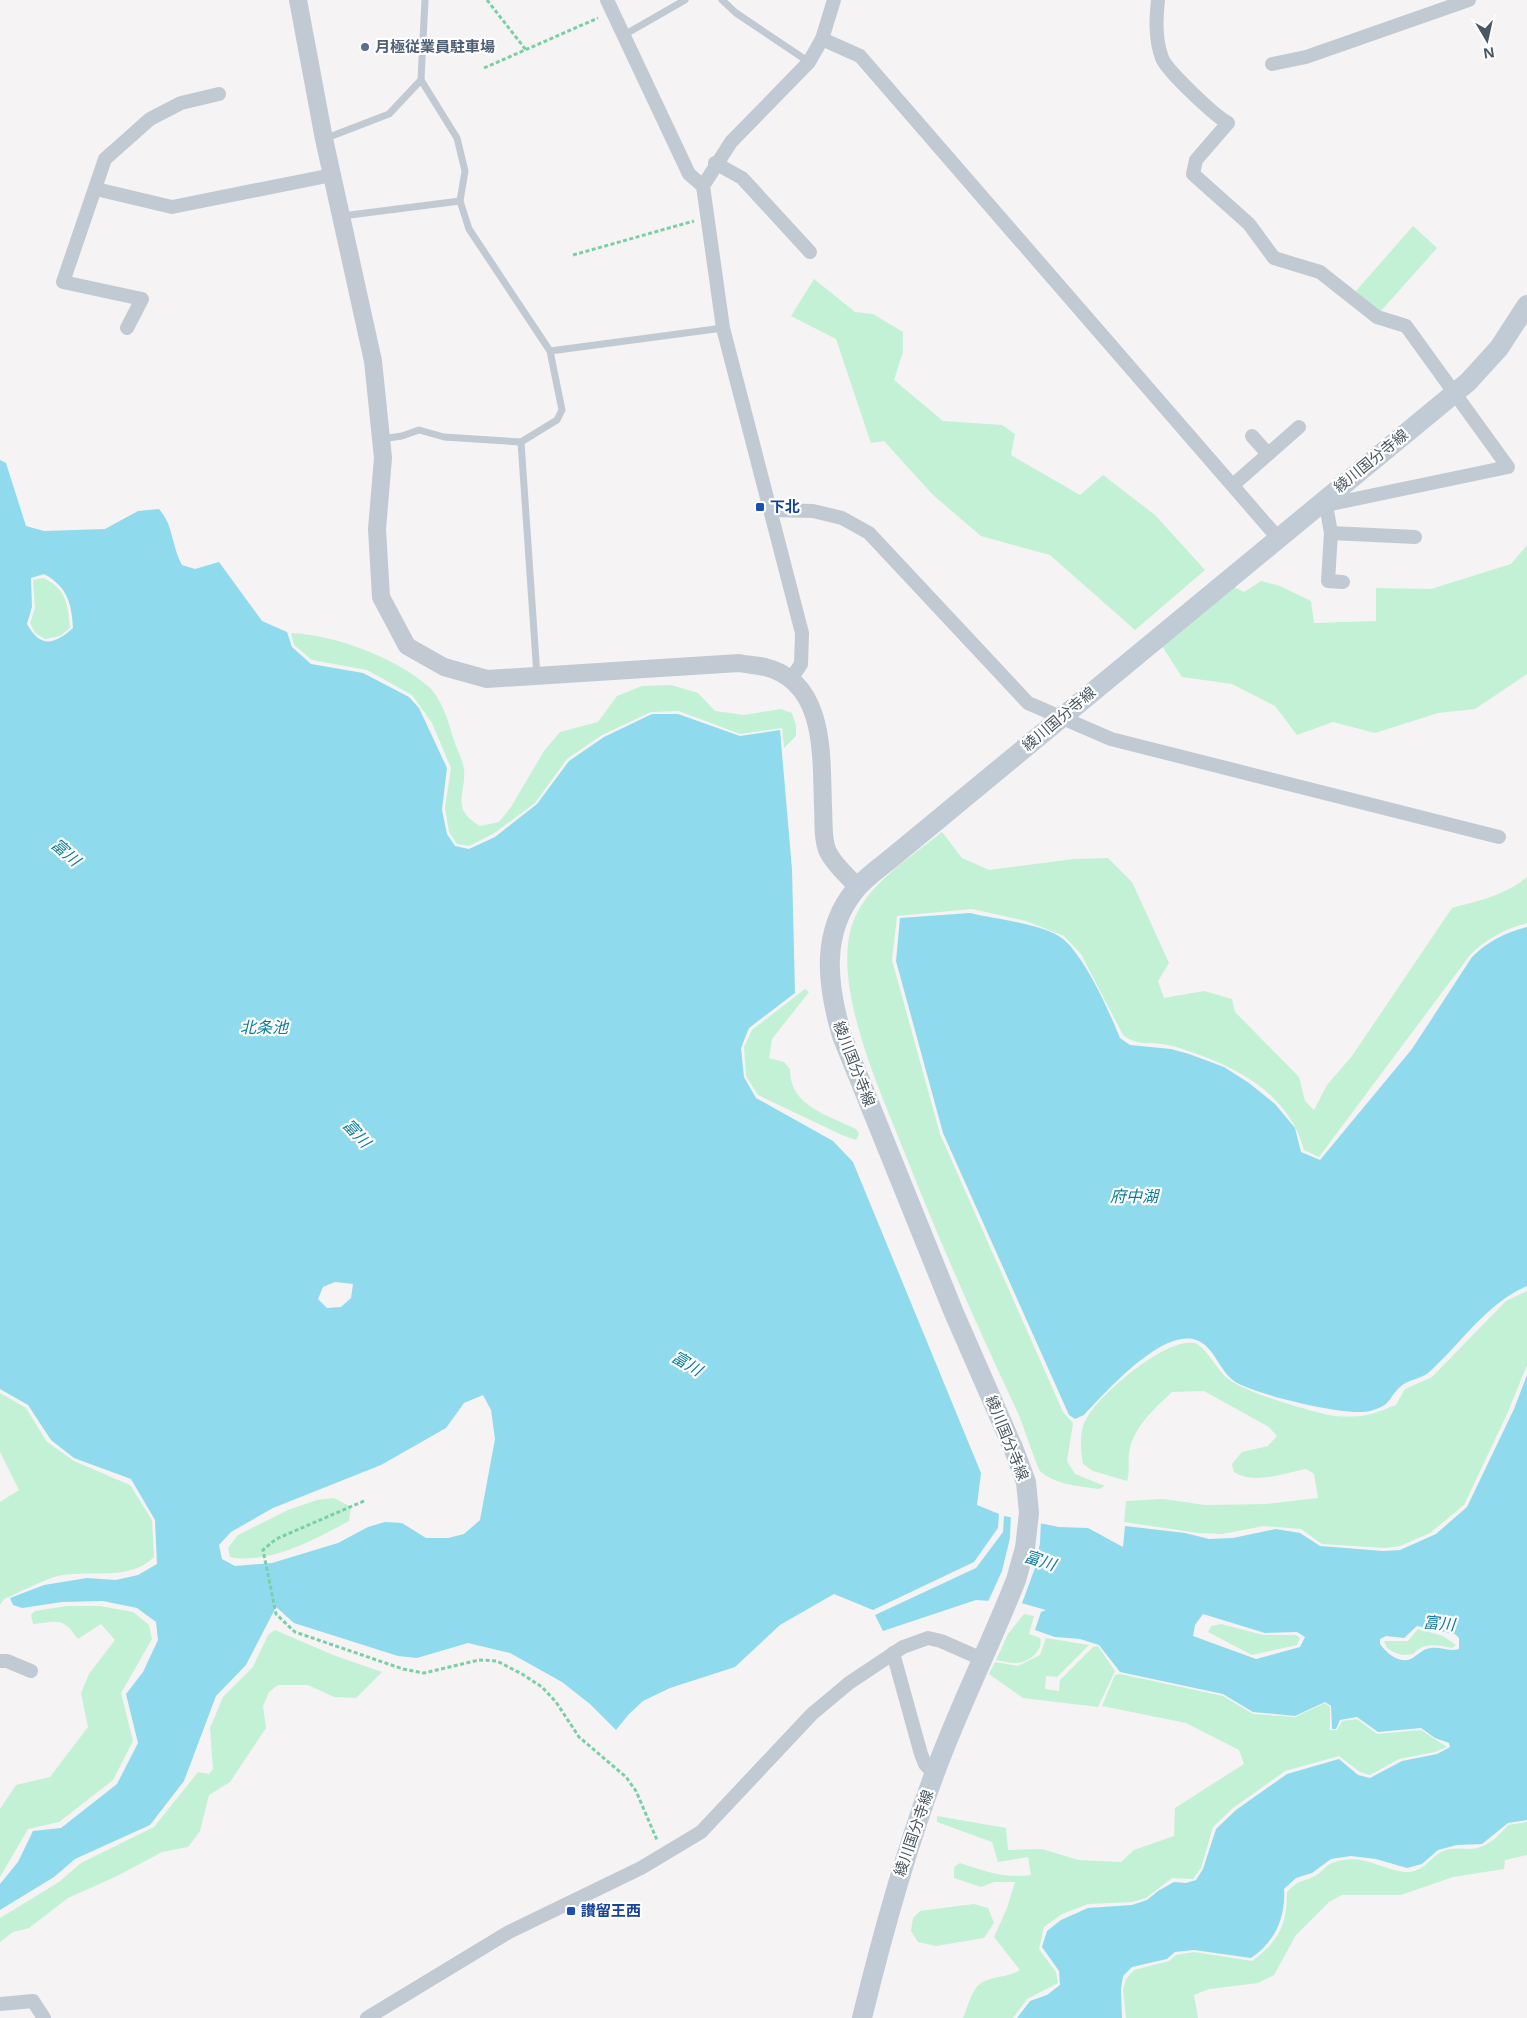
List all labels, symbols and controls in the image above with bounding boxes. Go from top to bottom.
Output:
north arrow [1462,15,1512,65]
place label: 月極従業員駐車場 [375,36,495,56]
marker: 月極従業員駐車場 [359,41,371,53]
text: N [1482,43,1496,64]
street label: 綾川国分寺線 [1329,424,1412,496]
place label: 下北 [770,496,800,516]
marker: 下北 [754,501,766,513]
street label: 綾川国分寺線 [1017,682,1099,755]
water label: 富川 [47,833,87,872]
water label: 北条池 [240,1016,290,1038]
street label: 綾川国分寺線 [829,1018,880,1109]
water label: 富川 [338,1114,377,1154]
water label: 府中湖 [1110,1185,1161,1207]
water label: 富川 [668,1345,708,1382]
street label: 綾川国分寺線 [982,1392,1034,1483]
water label: 富川 [1021,1545,1061,1576]
water label: 富川 [1422,1611,1458,1636]
street label: 綾川国分寺線 [889,1787,937,1878]
place label: 讃留王西 [581,1900,641,1920]
marker: 讃留王西 [565,1905,577,1917]

